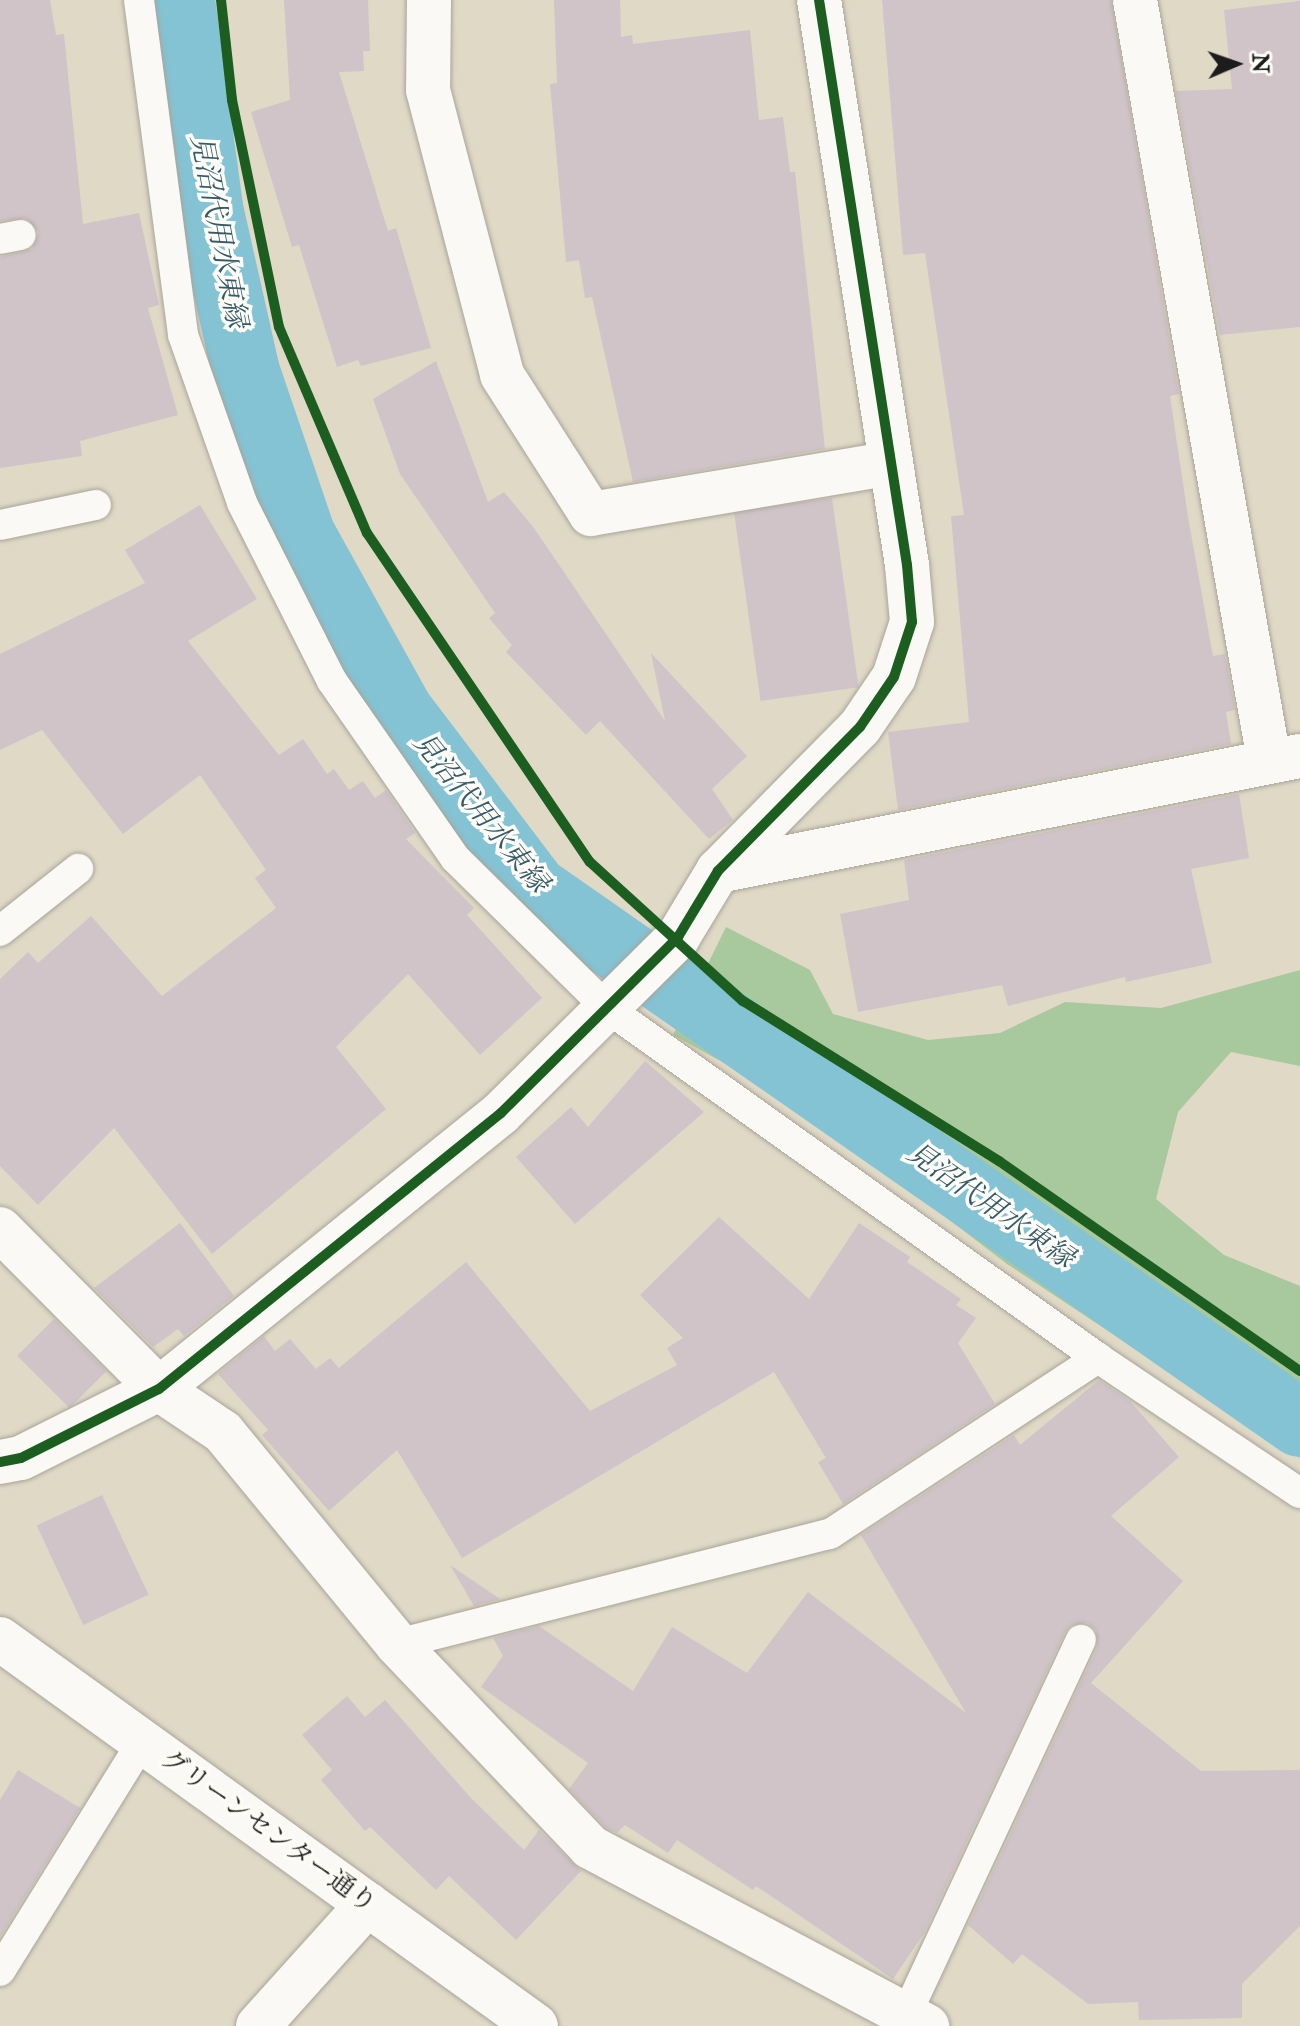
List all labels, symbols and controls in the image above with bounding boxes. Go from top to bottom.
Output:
north arrow [1196,24,1276,104]
text: N [1246,53,1274,73]
water label: 見沼代用水東縁 [183,132,253,330]
water label: 見沼代用水東縁 [405,726,555,900]
water label: 見沼代用水東縁 [900,1136,1080,1276]
street label: グリーンセンター通り [154,1743,382,1921]

